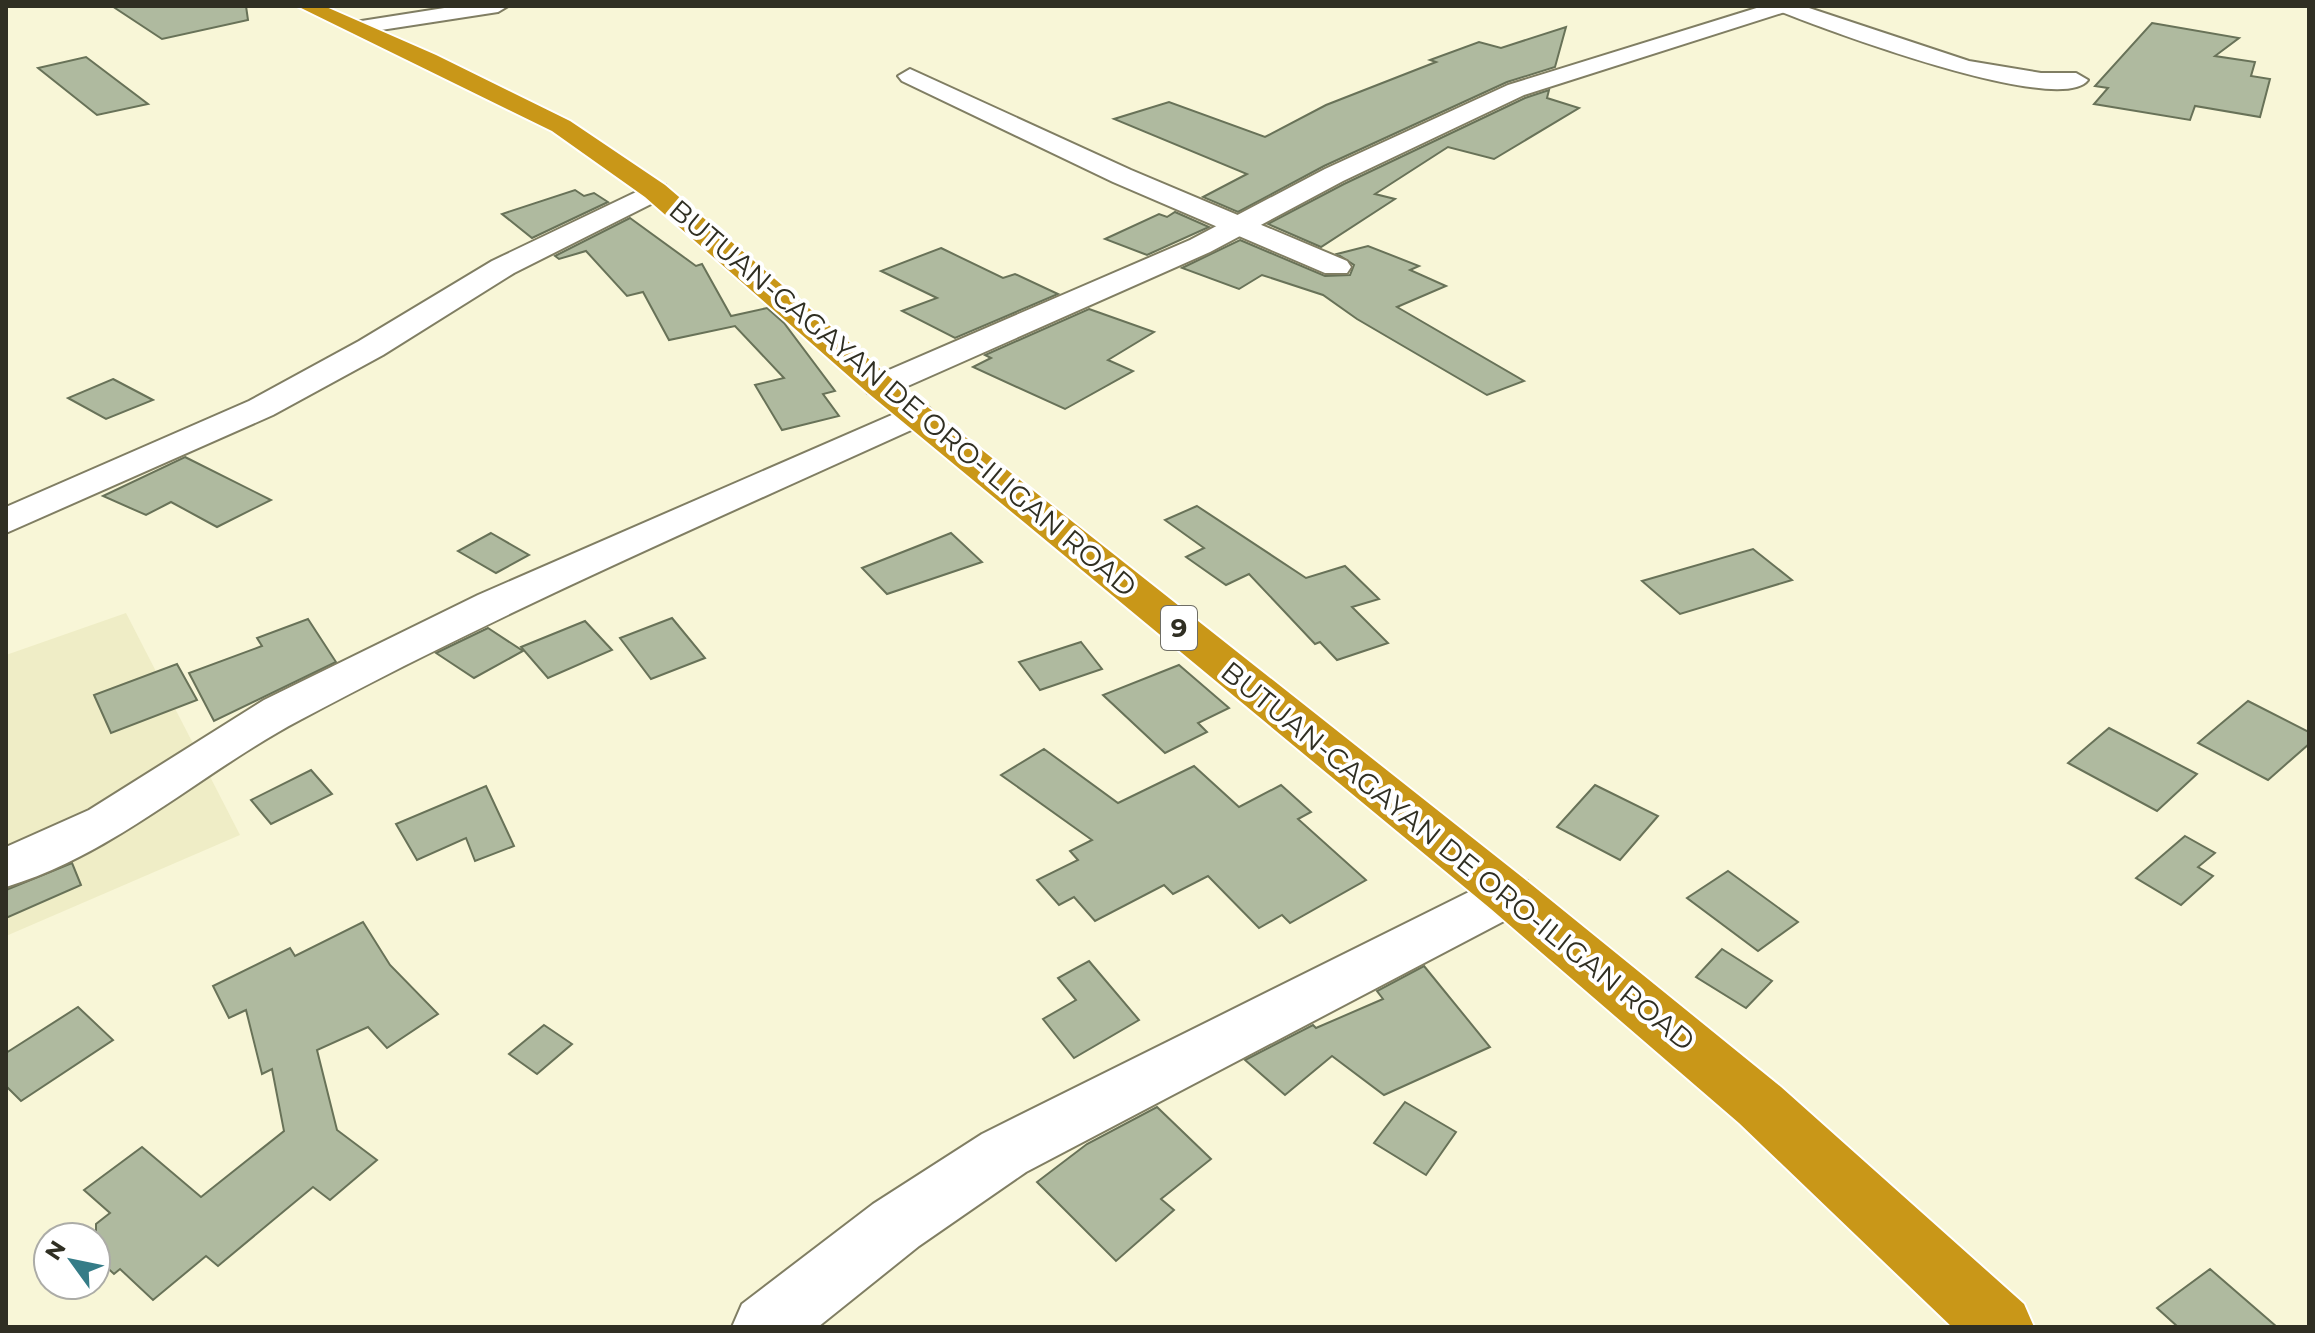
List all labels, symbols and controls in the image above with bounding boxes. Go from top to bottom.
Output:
street label: BUTUAN-CAGAYAN DE ORO-ILIGAN ROAD [662,192,1144,604]
road number: 9 [1161,606,1197,650]
street label: BUTUAN-CAGAYAN DE ORO-ILIGAN ROAD [1214,654,1702,1058]
north arrow [32,1221,112,1301]
text: N [39,1236,72,1265]

